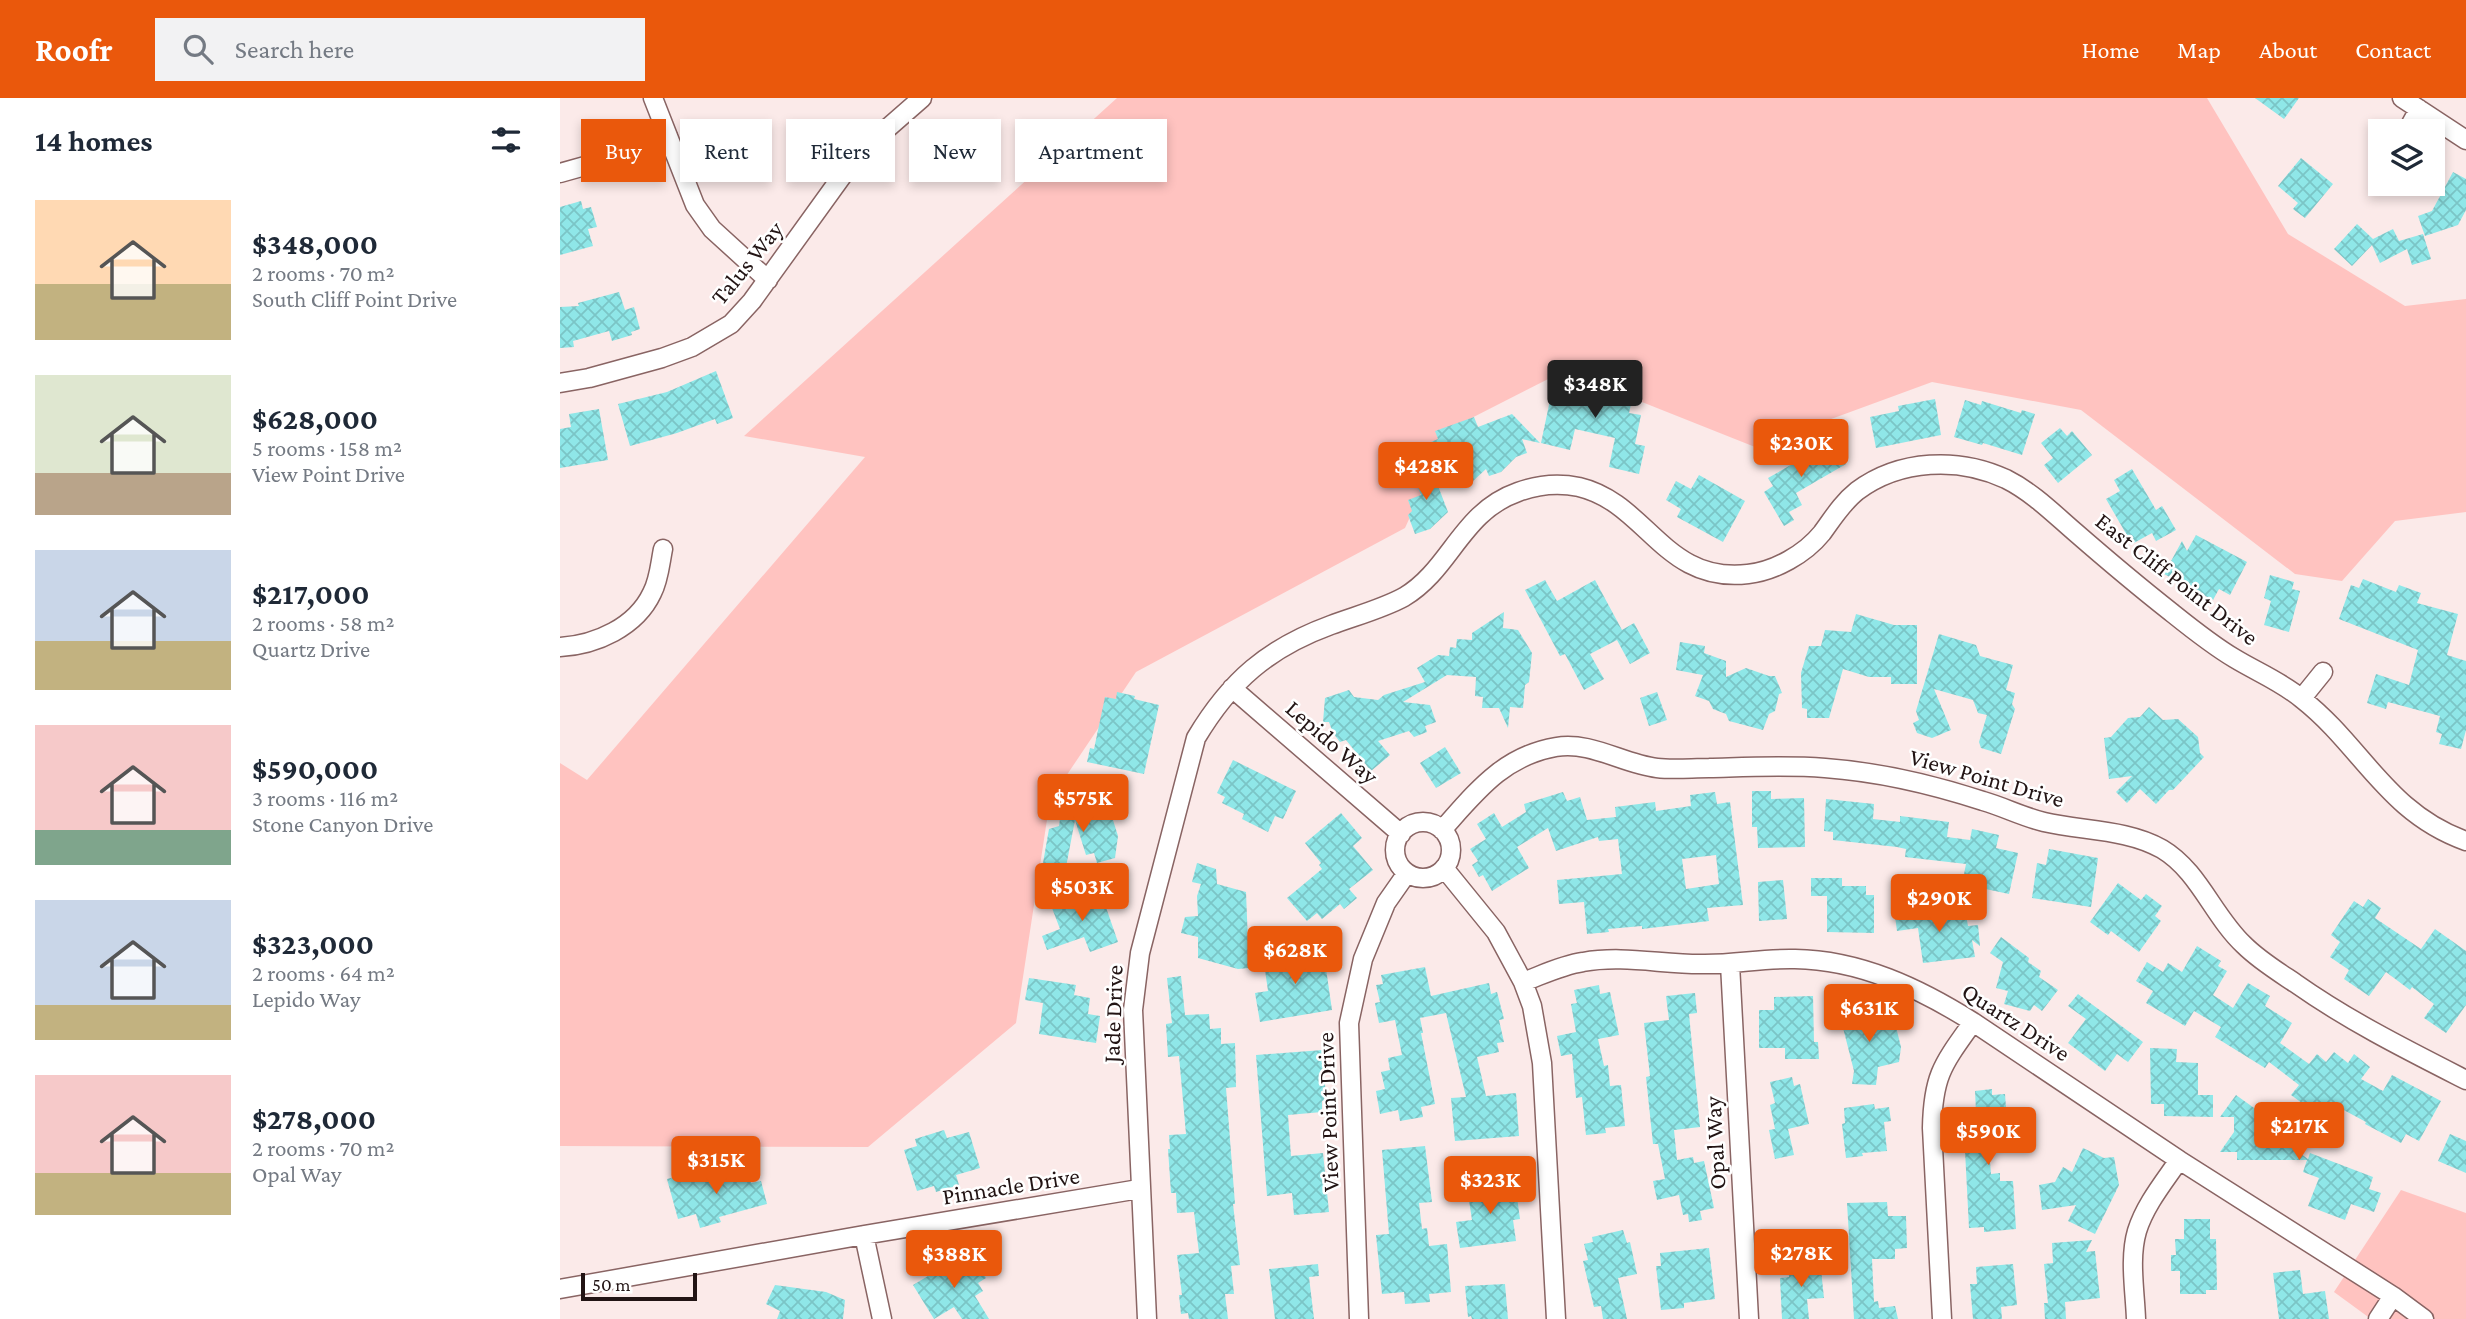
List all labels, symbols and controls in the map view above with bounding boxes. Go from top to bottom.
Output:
search box [155,18,645,81]
icon: search [179,30,217,68]
text: Roofr [35,31,113,68]
text: Search here [235,35,354,64]
text: Home [2082,36,2139,63]
text: Map [2177,36,2221,63]
text: About [2259,36,2317,63]
text: Contact [2355,36,2431,63]
chip: Buy [581,119,666,182]
chip: Rent [680,119,772,182]
chip: Filters [786,119,895,182]
chip: New [909,119,1001,182]
chip: Apartment [1015,119,1167,182]
map controls [2368,119,2445,196]
button: layers [2368,119,2445,196]
icon: filters [487,121,525,159]
text: 14 homes [35,124,153,157]
street label: Talus Way [705,215,789,310]
text: $348,000 [252,227,378,260]
icon: home [91,228,175,312]
text: 2 rooms · 70 m² [252,260,395,286]
text: South Cliff Point Drive [252,286,457,312]
pin: $348K [1546,360,1644,420]
text: $348K [1563,370,1627,396]
text: $628,000 [252,402,378,435]
icon: home [91,403,175,487]
pin: $230K [1752,420,1850,479]
text: $230K [1769,429,1833,455]
text: 5 rooms · 158 m² [252,435,402,461]
pin: $428K [1377,442,1475,502]
text: $428K [1394,452,1458,478]
text: View Point Drive [252,461,405,487]
street label: East Cliff Point Drive [2091,507,2264,650]
text: $217,000 [252,577,369,610]
icon: home [91,578,175,662]
text: 2 rooms · 58 m² [252,610,394,636]
text: Quartz Drive [252,636,370,662]
street label: Lepido Way [1281,694,1385,790]
street label: View Point Drive [1907,743,2068,812]
text: $590,000 [252,752,378,785]
icon: home [91,753,175,837]
pin: $575K [1034,774,1132,834]
text: $575K [1054,784,1112,810]
text: 3 rooms · 116 m² [252,785,398,811]
text: Stone Canyon Drive [252,811,433,837]
pin: $503K [1033,864,1131,923]
text: $503K [1051,873,1113,899]
pin: $290K [1890,874,1988,934]
text: $290K [1907,884,1971,910]
pin: $628K [1246,926,1344,986]
text: $323,000 [252,927,374,960]
icon: home [91,928,175,1012]
text: $628K [1263,936,1327,962]
text: 2 rooms · 64 m² [252,960,395,986]
street label: Jade Drive [1097,964,1128,1065]
street label: Quartz Drive [1957,977,2075,1066]
pin: $631K [1820,984,1918,1044]
text: Lepido Way [252,986,361,1012]
text: $631K [1840,994,1898,1020]
street label: View Point Drive [1311,1032,1344,1192]
street label: Opal Way [1699,1095,1730,1190]
text: $278,000 [252,1102,376,1135]
pin: $217K [2250,1102,2348,1162]
icon: home [91,1103,175,1187]
pin: $590K [1939,1108,2037,1167]
text: $217K [2270,1112,2328,1138]
text: $590K [1956,1117,2020,1143]
text: 2 rooms · 70 m² [252,1135,395,1161]
pin: $315K [667,1136,765,1196]
text: $315K [687,1146,745,1172]
pin: $323K [1441,1156,1539,1216]
text: Opal Way [252,1161,342,1187]
street label: Pinnacle Drive [940,1161,1081,1210]
text: $323K [1460,1166,1520,1192]
pin: $388K [905,1230,1003,1290]
pin: $278K [1752,1230,1850,1289]
text: $278K [1770,1239,1832,1265]
text: $388K [922,1240,986,1266]
scale bar [581,1270,696,1302]
text: 50 m [592,1274,631,1295]

